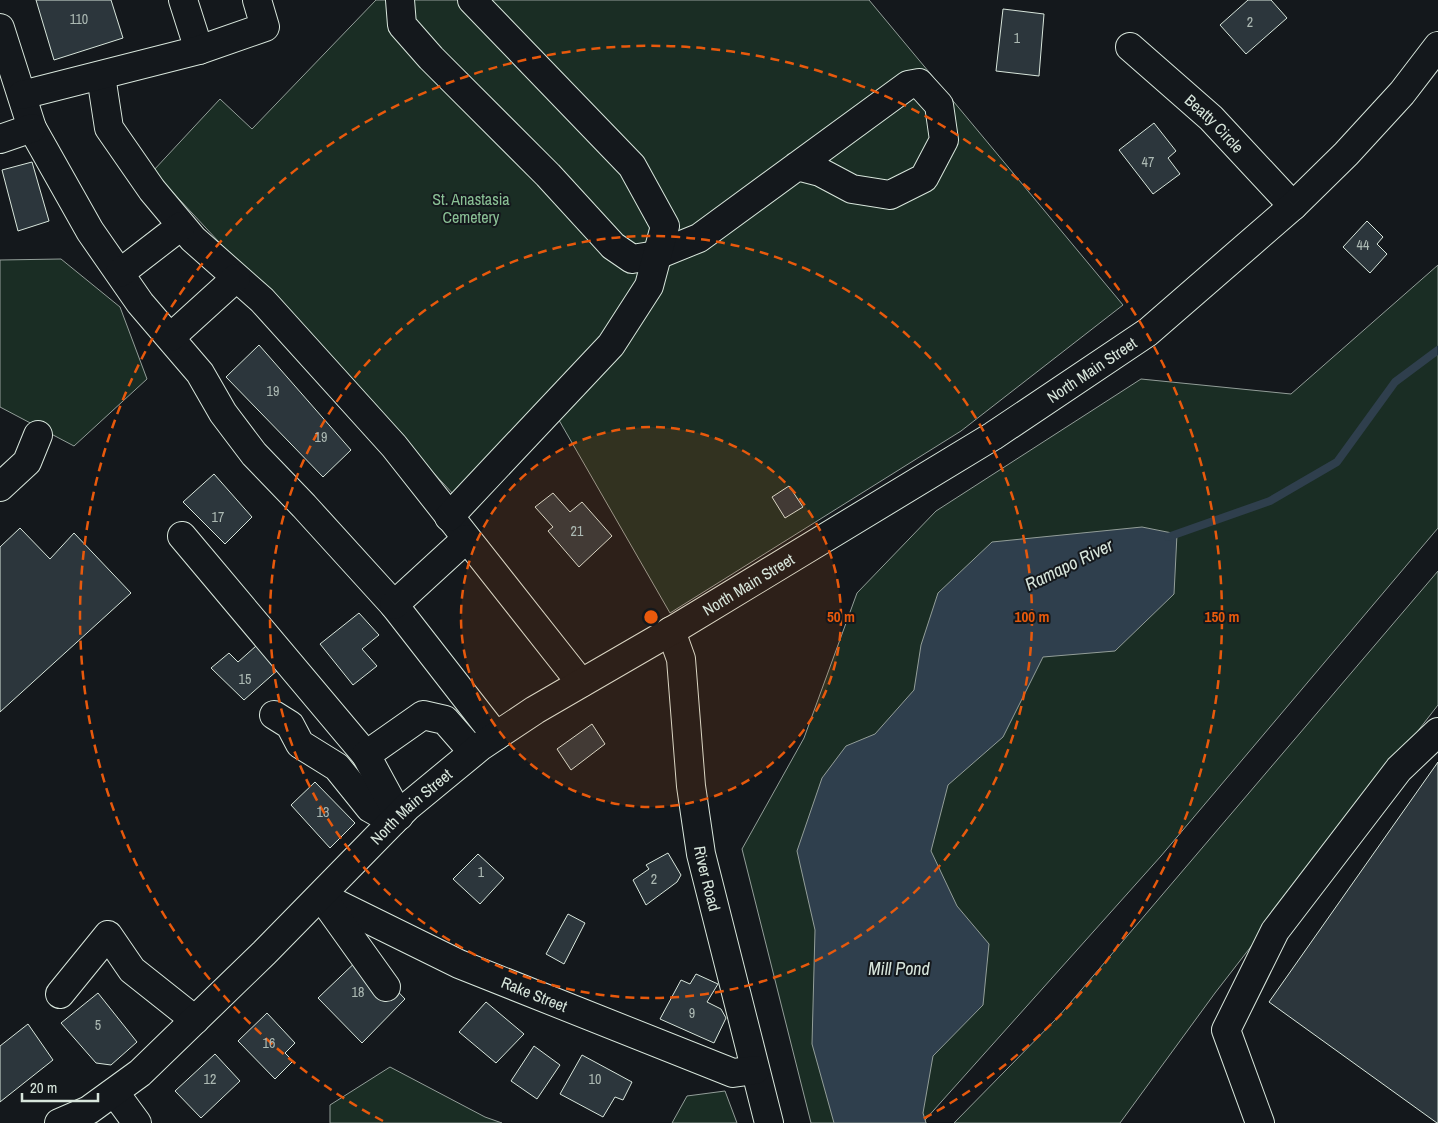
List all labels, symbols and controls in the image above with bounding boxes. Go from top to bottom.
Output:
house number: 110 [70,10,88,28]
house number: 2 [1247,13,1253,31]
house number: 1 [1014,29,1021,47]
street label: Beatty Circle [1180,89,1249,158]
house number: 47 [1142,153,1154,171]
park label: St. Anastasia Cemetery [432,188,510,228]
house number: 44 [1357,236,1370,254]
street label: North Main Street [1043,332,1141,408]
house number: 19 [267,382,279,400]
house number: 19 [315,428,327,446]
house number: 17 [212,508,224,526]
house number: 21 [571,522,584,540]
water label: Ramapo River [1021,532,1118,597]
street label: North Main Street [698,548,799,621]
text: 50 m [827,606,855,627]
text: 100 m [1015,606,1049,627]
text: 150 m [1205,606,1239,627]
centre of rings [642,608,660,626]
house number: 15 [239,670,251,688]
street label: North Main Street [365,763,457,849]
house number: 13 [317,803,329,821]
street label: River Road [689,844,726,913]
house number: 1 [478,863,485,881]
house number: 2 [651,870,657,888]
water label: Mill Pond [868,956,931,981]
street label: Rake Street [498,971,571,1017]
house number: 18 [352,983,364,1001]
house number: 9 [689,1004,695,1022]
house number: 5 [95,1016,101,1034]
house number: 16 [263,1034,275,1052]
scale bar [22,1070,99,1102]
house number: 12 [204,1070,216,1088]
house number: 10 [589,1070,601,1088]
text: 20 m [30,1077,57,1098]

